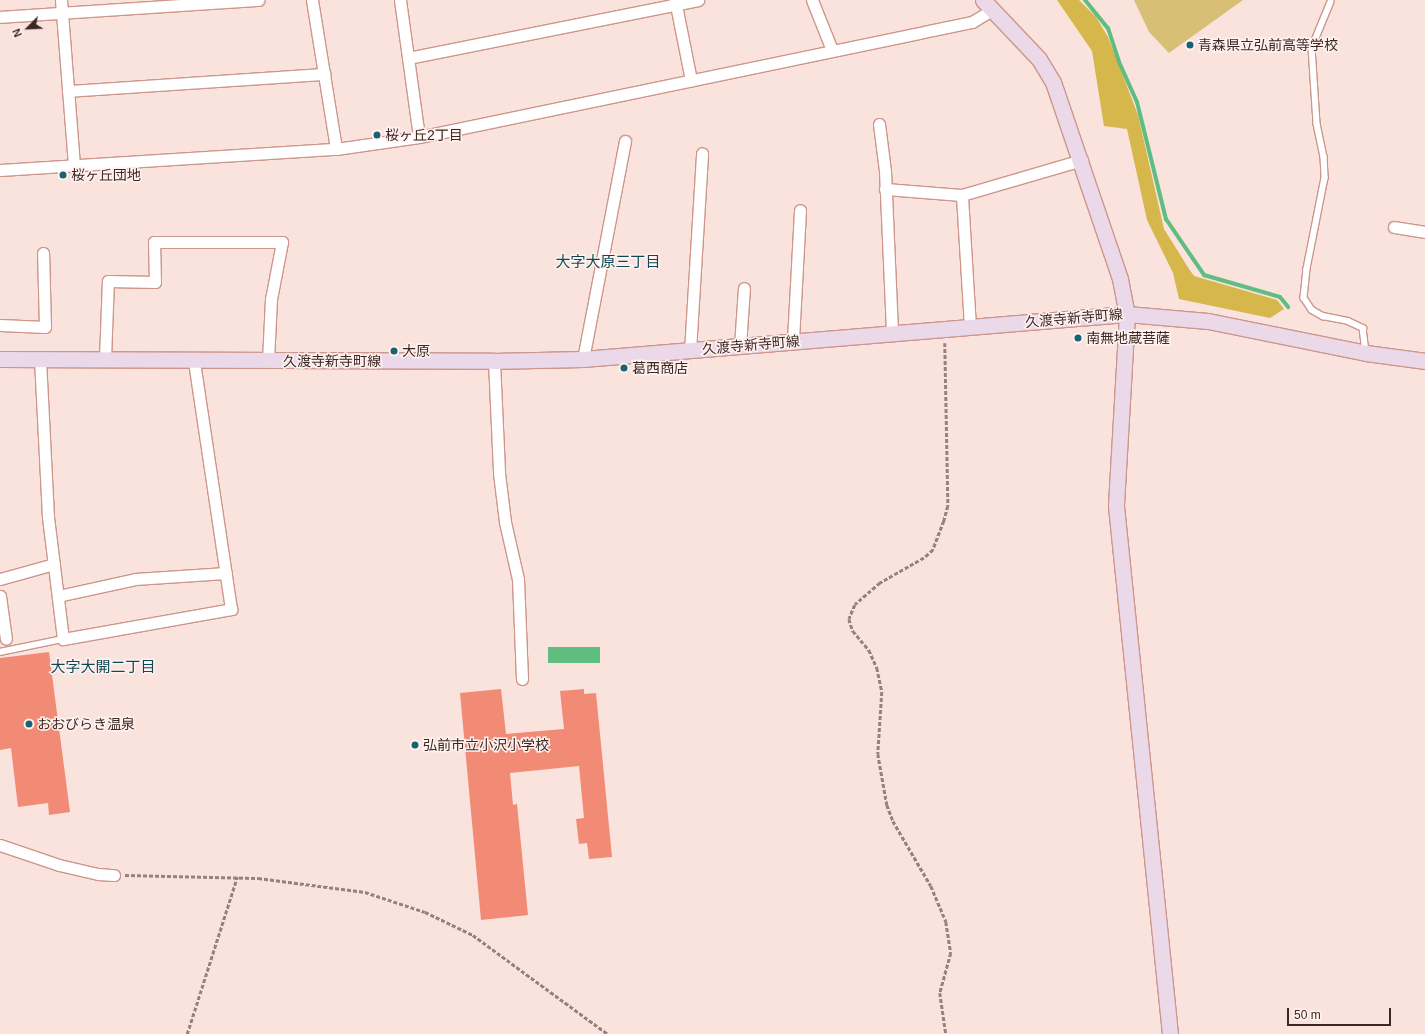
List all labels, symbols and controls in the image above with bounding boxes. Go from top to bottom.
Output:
north arrow [8,8,48,48]
text: N [10,27,24,39]
place label: 青森県立弘前高等学校 [1198,37,1338,53]
marker: 青森県立弘前高等学校 [1185,40,1195,50]
place label: 桜ヶ丘2丁目 [385,127,463,143]
marker: 桜ヶ丘2丁目 [372,130,382,140]
place label: 桜ヶ丘団地 [71,167,141,183]
marker: 桜ヶ丘団地 [58,170,68,180]
district label: 大字大原三丁目 [556,253,660,271]
street label: 久渡寺新寺町線 [1024,305,1124,331]
place label: 南無地蔵菩薩 [1086,330,1170,346]
street label: 久渡寺新寺町線 [701,332,801,358]
marker: 南無地蔵菩薩 [1073,333,1083,343]
place label: 大原 [402,343,430,359]
marker: 大原 [389,346,399,356]
street label: 久渡寺新寺町線 [283,353,381,369]
place label: 葛西商店 [632,360,688,376]
marker: 葛西商店 [619,363,629,373]
district label: 大字大開二丁目 [51,658,155,676]
place label: おおびらき温泉 [37,716,135,732]
marker: おおびらき温泉 [24,719,34,729]
place label: 弘前市立小沢小学校 [423,737,549,753]
marker: 弘前市立小沢小学校 [410,740,420,750]
scale bar [1289,1000,1393,1026]
text: 50 m [1294,1008,1321,1022]

